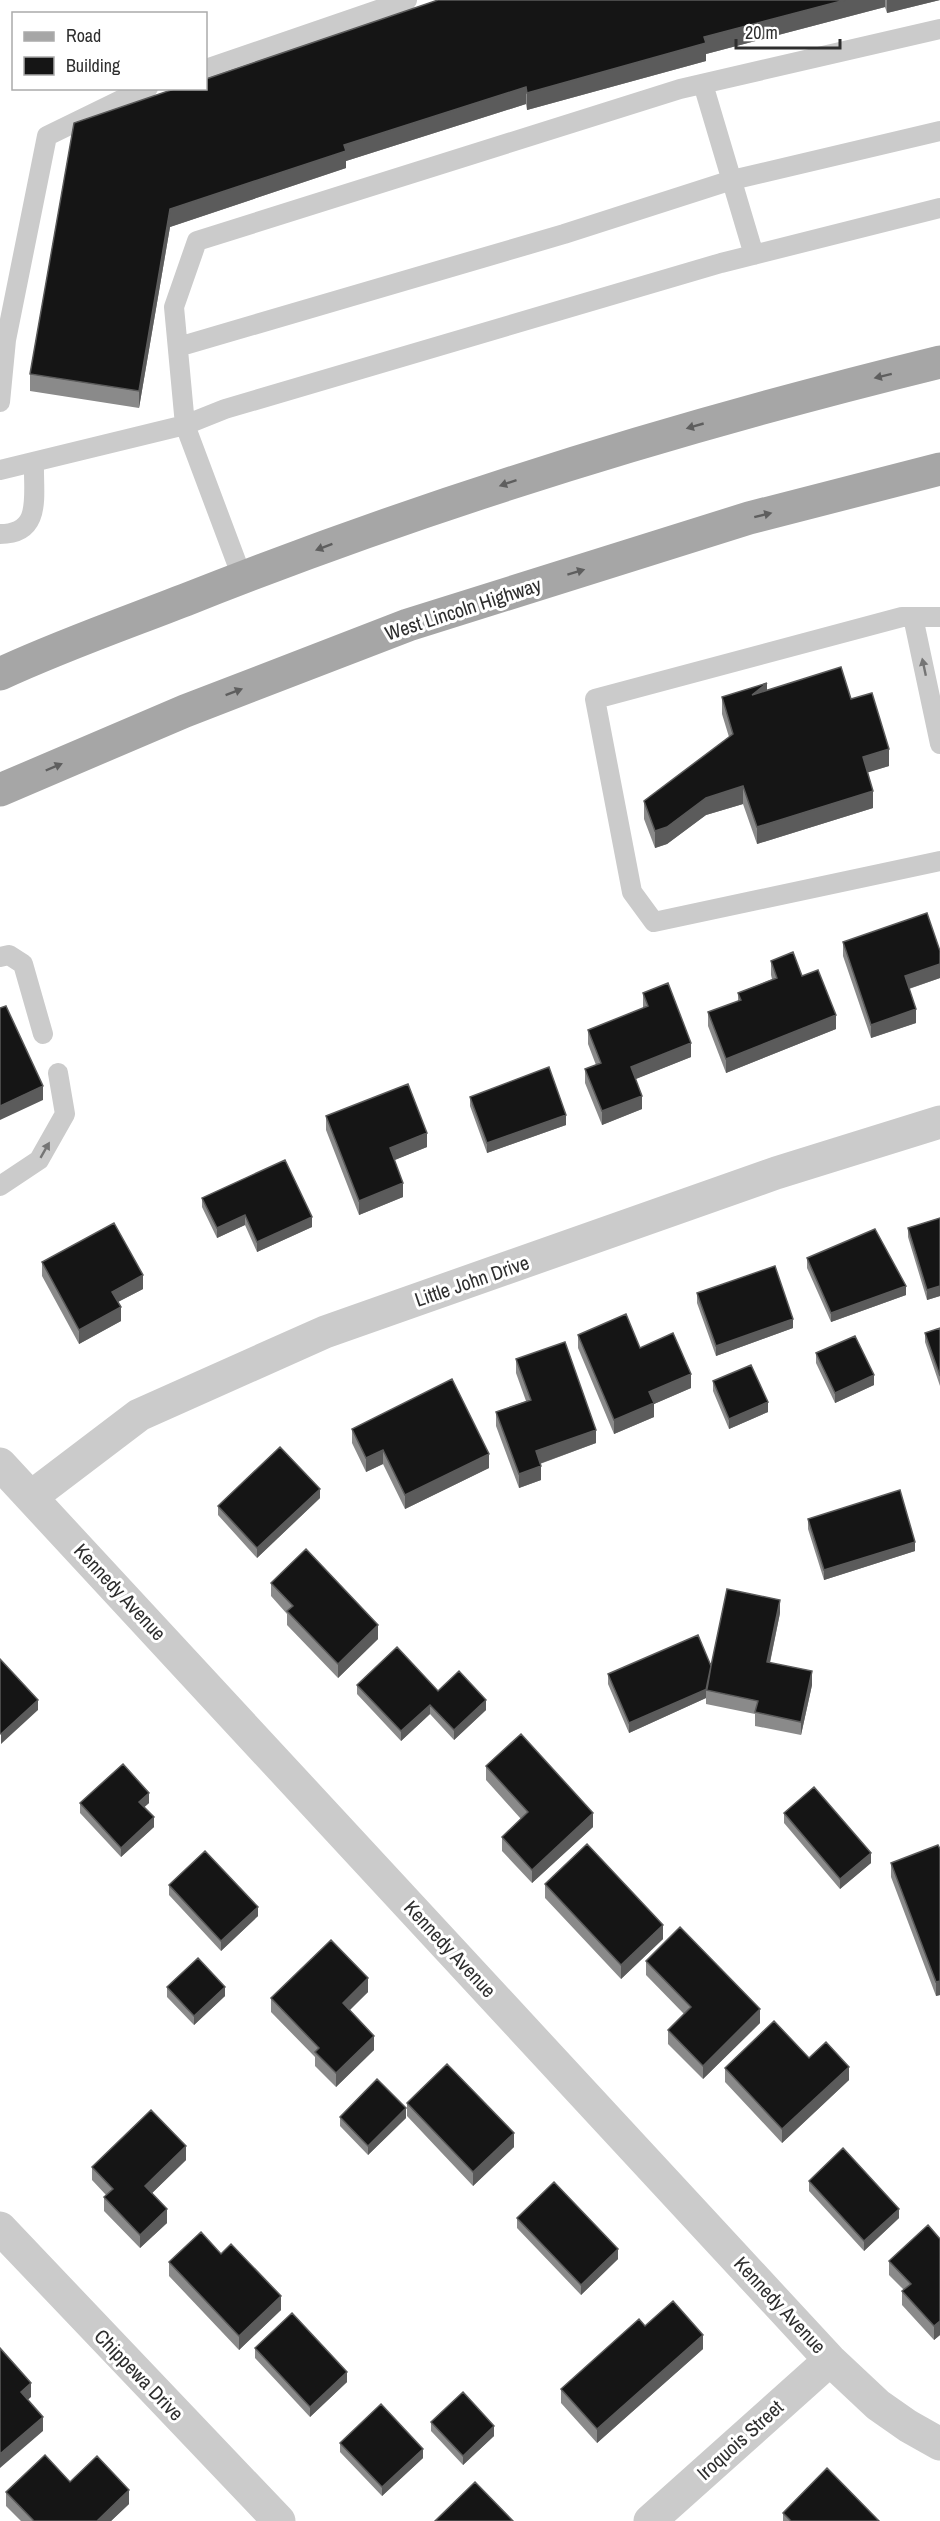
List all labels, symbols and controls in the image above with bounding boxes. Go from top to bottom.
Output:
legend [12,12,207,90]
scale bar [736,12,840,50]
text: 20 m [745,20,778,45]
text: Road [66,23,101,48]
text: Building [66,53,121,78]
one-way arrow [874,371,892,381]
one-way arrow [686,422,704,431]
one-way arrow [499,478,517,488]
one-way arrow [754,509,772,519]
one-way arrow [315,542,333,552]
one-way arrow [568,567,586,577]
street label: West Lincoln Highway [381,570,545,647]
one-way arrow [919,657,928,676]
one-way arrow [225,687,243,697]
one-way arrow [45,762,63,771]
one-way arrow [39,1142,50,1158]
street label: Little John Drive [411,1248,533,1313]
street label: Kennedy Avenue [68,1537,172,1646]
street label: Kennedy Avenue [398,1894,502,2003]
street label: Kennedy Avenue [728,2250,832,2359]
street label: Chippewa Drive [89,2323,190,2426]
street label: Iroquois Street [691,2393,789,2486]

